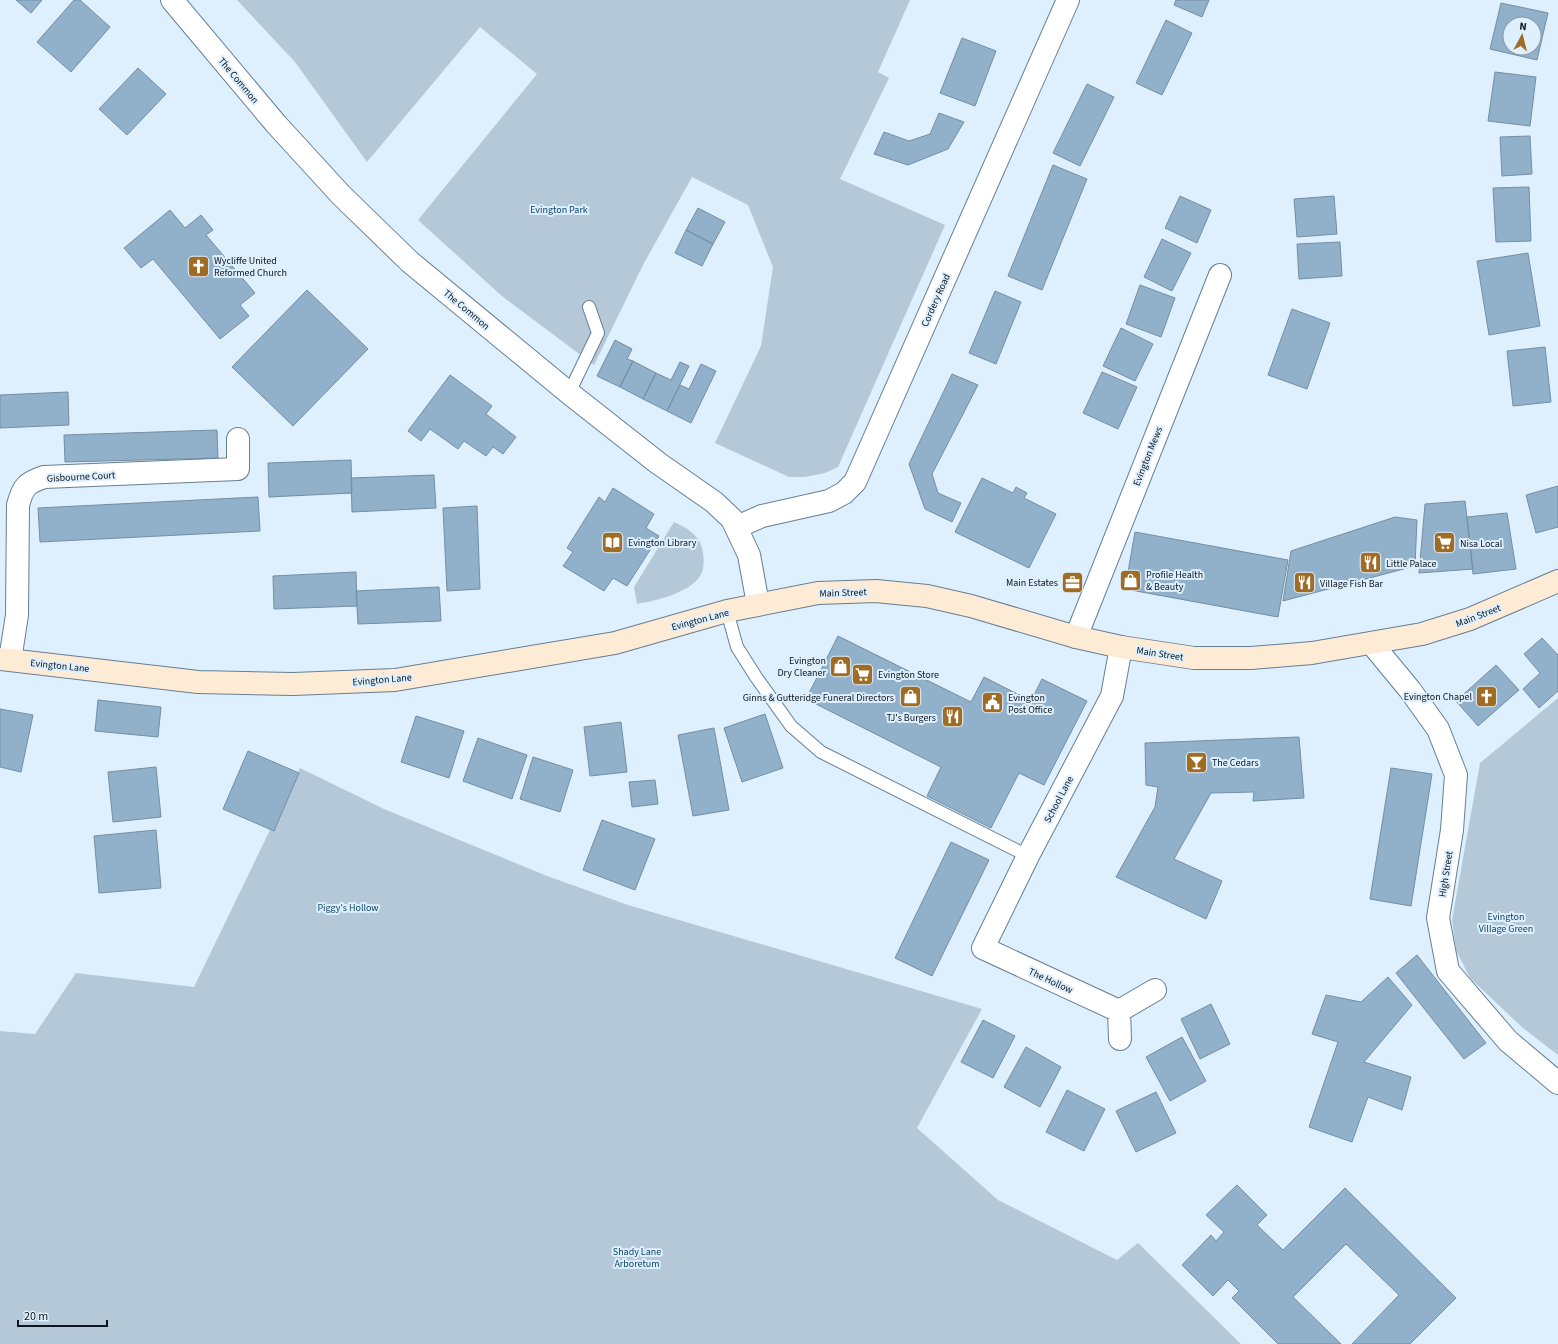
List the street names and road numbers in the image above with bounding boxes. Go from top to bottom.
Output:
street label: The Common [215,55,262,107]
street label: Cordery Road [918,272,954,329]
street label: The Common [440,286,492,333]
street label: Evington Mews [1130,425,1166,488]
street label: Gisbourne Court [46,468,116,486]
street label: Main Street [819,585,868,601]
street label: Main Street [1454,601,1504,631]
street label: Evington Lane [670,606,731,634]
street label: Main Street [1135,643,1185,665]
street label: Evington Lane [30,656,90,676]
street label: Evington Lane [352,670,412,690]
street label: School Lane [1041,774,1077,825]
street label: High Street [1435,849,1457,898]
street label: The Hollow [1026,965,1075,997]

